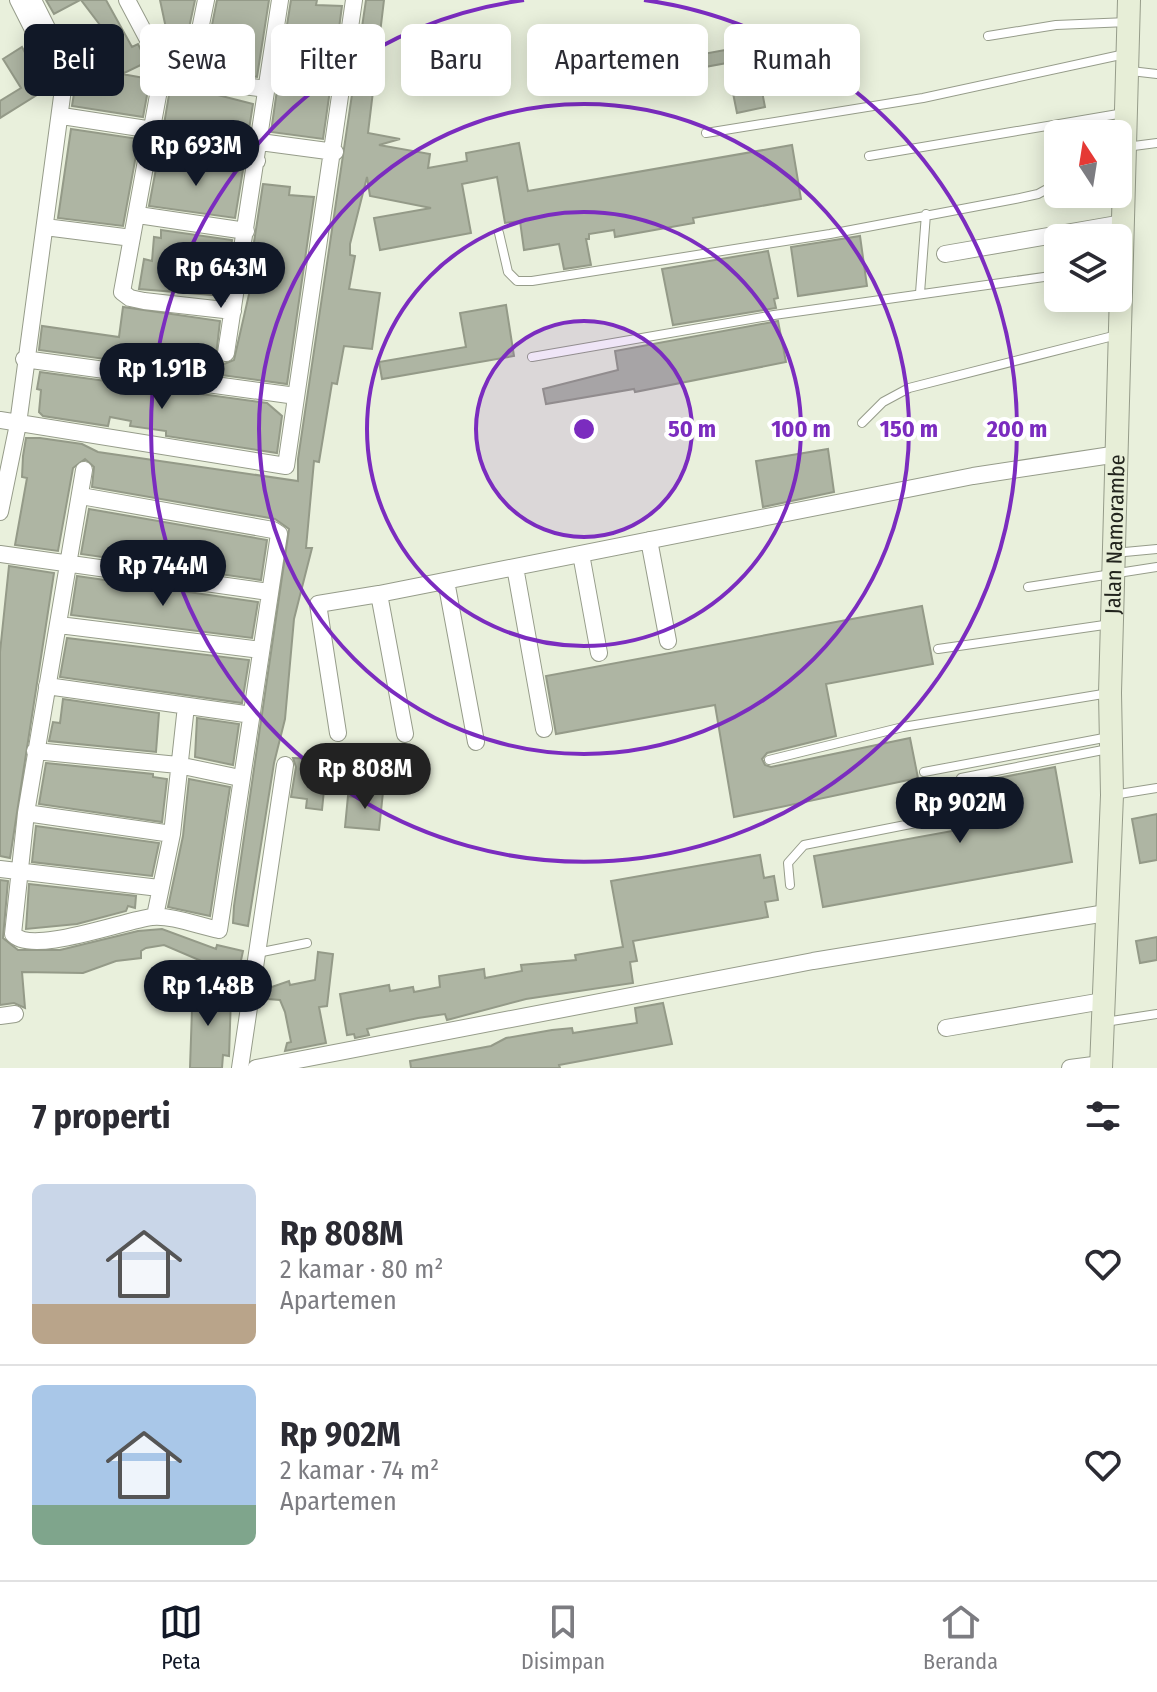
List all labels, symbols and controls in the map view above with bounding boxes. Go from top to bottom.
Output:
chip: Beli [24,24,124,96]
chip: Sewa [140,24,255,96]
chip: Filter [271,24,385,96]
chip: Baru [401,24,511,96]
chip: Apartemen [527,24,708,96]
chip: Rumah [724,24,860,96]
pin: Rp 693M [122,120,270,188]
north arrow [1044,120,1132,208]
map controls [1044,120,1132,312]
text: Rp 693M [150,130,242,161]
button: layers [1044,224,1132,312]
pin: Rp 643M [147,242,295,310]
text: Rp 643M [175,252,267,283]
pin: Rp 1.91B [79,343,245,411]
text: Rp 1.91B [117,353,207,384]
centre of rings [570,415,598,443]
text: 50 m [668,415,716,443]
text: 100 m [771,415,831,443]
text: 150 m [880,415,938,443]
text: 200 m [986,415,1047,443]
street label: Jalan Namorambe [1099,454,1130,615]
pin: Rp 744M [89,540,237,608]
text: Rp 744M [118,550,208,581]
pin: Rp 808M [291,743,439,811]
text: Rp 808M [318,753,412,784]
pin: Rp 902M [886,777,1034,845]
text: Rp 902M [914,787,1006,818]
pin: Rp 1.48B [125,960,291,1028]
text: Rp 1.48B [162,970,254,1001]
icon: filters [1081,1094,1125,1138]
text: 7 properti [32,1096,171,1137]
text: Rp 808M [280,1213,404,1254]
icon: home [96,1216,192,1312]
icon: heart [1081,1242,1125,1286]
text: 2 kamar · 80 m² [280,1254,444,1285]
text: Apartemen [280,1285,397,1316]
text: Rp 902M [280,1414,401,1455]
icon: home [96,1417,192,1513]
icon: heart [1081,1443,1125,1487]
text: 2 kamar · 74 m² [280,1455,439,1486]
text: Apartemen [280,1486,397,1517]
tab: Peta [159,1600,203,1675]
tab: Disimpan [521,1600,605,1675]
tab: Beranda [923,1600,998,1675]

